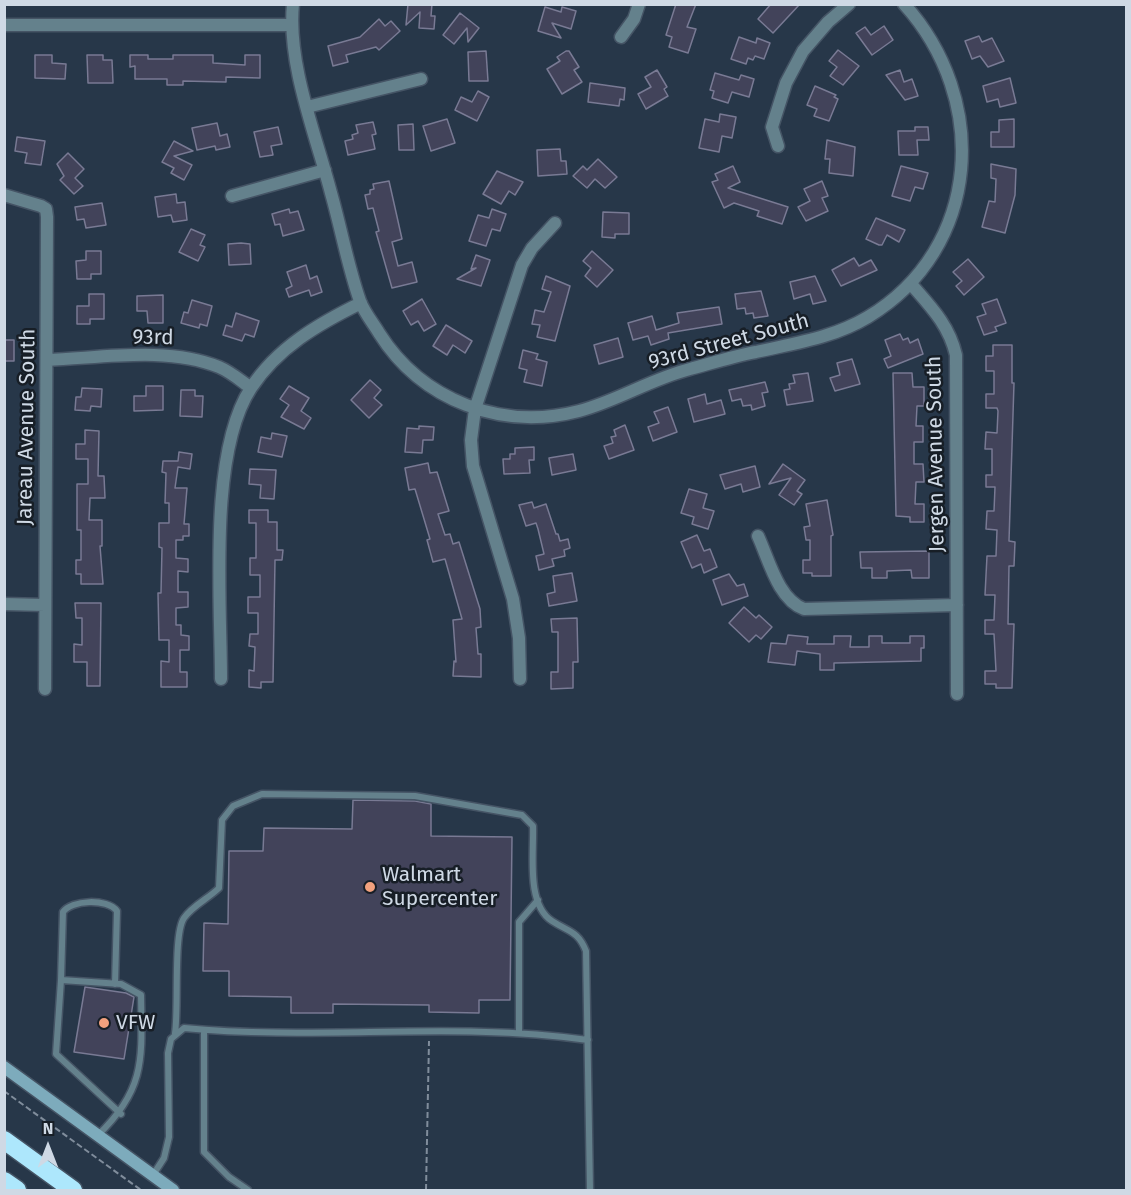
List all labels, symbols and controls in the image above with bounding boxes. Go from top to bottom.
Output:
street label: 93rd Street South [646,308,812,376]
street label: 93rd [132,325,174,351]
street label: Jareau Avenue South [13,328,41,526]
street label: Jergen Avenue South [922,355,950,553]
place label: Walmart Supercenter [382,862,497,912]
marker: Walmart Supercenter [363,880,377,894]
place label: VFW [116,1010,155,1036]
marker: VFW [97,1016,111,1030]
north arrow [18,1117,78,1177]
text: N [43,1119,53,1138]

